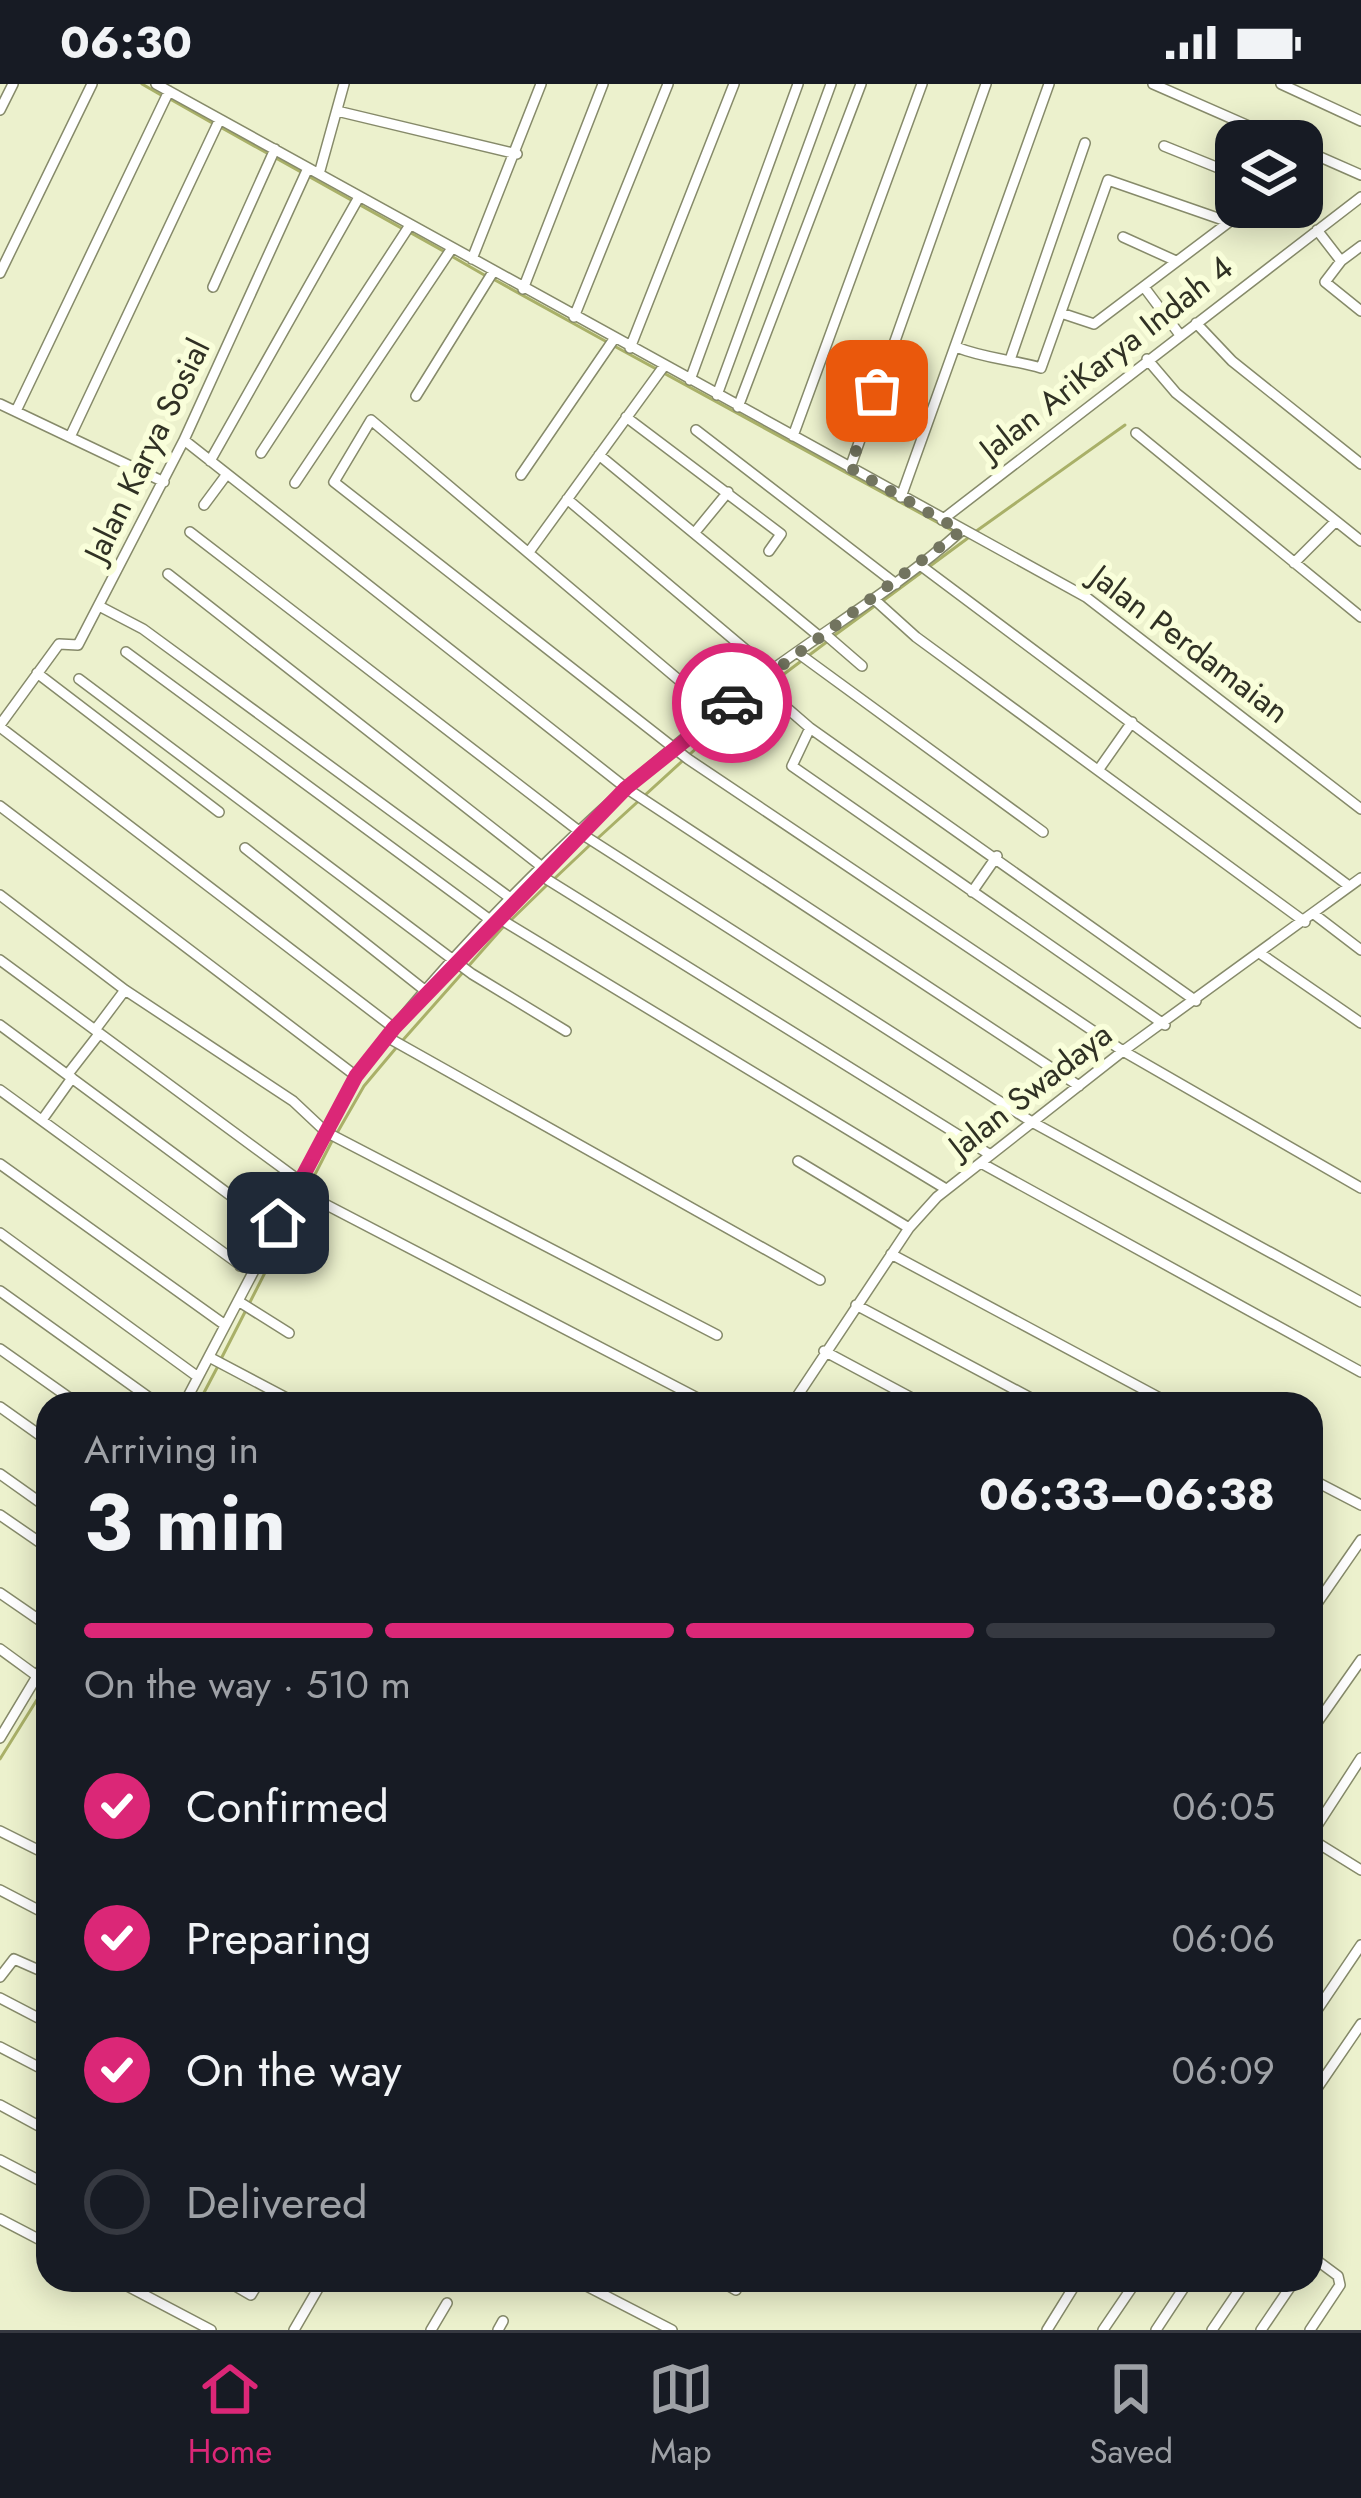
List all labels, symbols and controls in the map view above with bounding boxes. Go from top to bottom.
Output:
text: 06:30 [60,10,192,75]
map controls [1215,120,1323,228]
button: layers [1215,120,1323,228]
street label: Jalan AriKarya Indah 4 [966,244,1243,474]
street label: Jalan Karya Sosial [71,330,221,573]
pin [826,340,928,442]
icon: bag [844,358,910,424]
street label: Jalan Perdamaian [1078,551,1299,734]
courier [672,643,792,763]
icon: car [699,670,765,736]
street label: Jalan Swadaya [935,1011,1122,1171]
pin [227,1172,329,1274]
icon: home [245,1190,311,1256]
text: Arriving in [84,1421,259,1478]
text: 06:33–06:38 [979,1462,1275,1527]
text: 3 min [84,1467,286,1579]
text: On the way · 510 m [84,1656,411,1713]
icon: check [84,1773,150,1839]
text: Confirmed [186,1774,389,1839]
text: 06:05 [1172,1778,1275,1835]
icon: check [84,1905,150,1971]
text: Preparing [186,1906,371,1971]
text: 06:06 [1172,1910,1275,1967]
icon: check [84,2037,150,2103]
text: On the way [186,2038,402,2103]
text: 06:09 [1172,2042,1275,2099]
text: Delivered [186,2170,368,2235]
tab: Home [188,2356,272,2475]
tab: Map [648,2356,714,2475]
tab: Saved [1090,2356,1173,2475]

